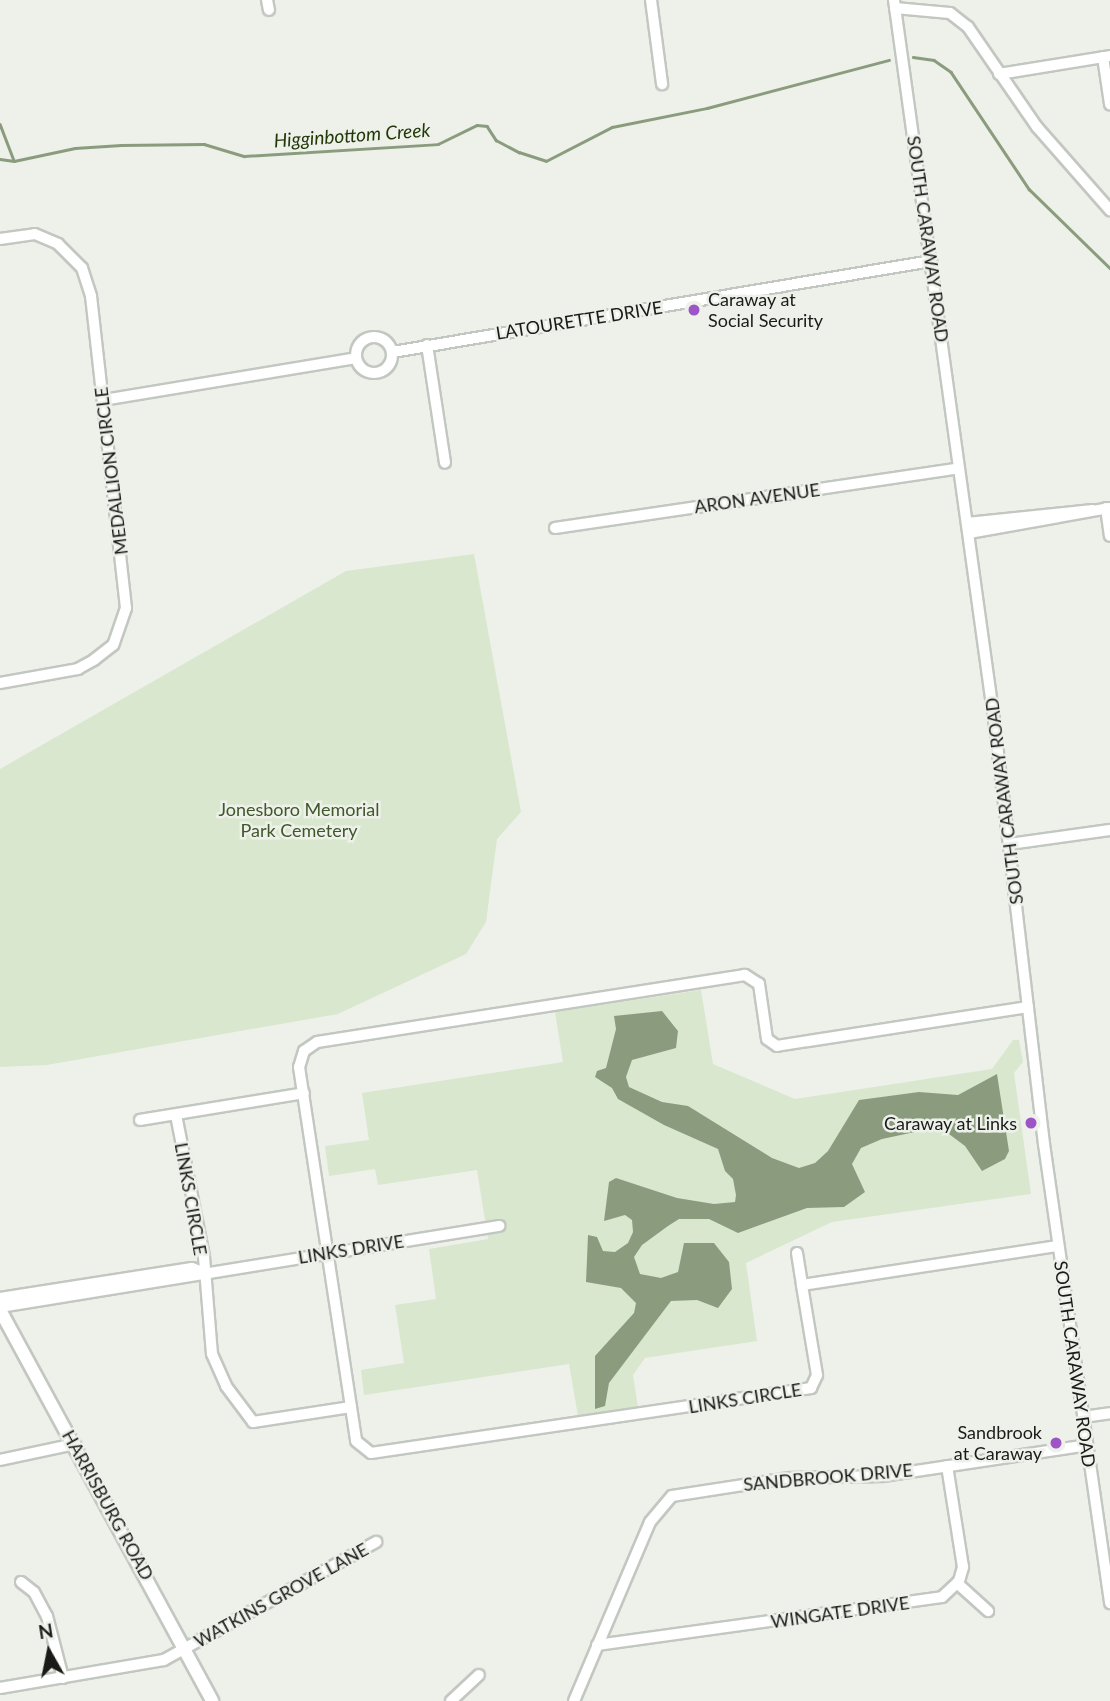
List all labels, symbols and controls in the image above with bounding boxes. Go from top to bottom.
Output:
water label: Higginbottom Creek [273,118,431,152]
street label: SOUTH CARAWAY ROAD [903,134,953,344]
place label: Caraway at Social Security [708,289,823,332]
street label: LATOURETTE DRIVE [494,296,664,344]
marker: Caraway at Social Security [686,302,702,318]
street label: MEDALLION CIRCLE [90,386,132,556]
street label: ARON AVENUE [692,478,822,518]
street label: SOUTH CARAWAY ROAD [981,696,1027,906]
park label: Jonesboro Memorial Park Cemetery [218,799,380,842]
place label: Caraway at Links [884,1112,1017,1134]
marker: Caraway at Links [1023,1115,1039,1131]
street label: LINKS CIRCLE [170,1141,212,1257]
street label: LINKS DRIVE [297,1230,405,1268]
street label: SOUTH CARAWAY ROAD [1050,1259,1100,1469]
street label: LINKS CIRCLE [687,1378,803,1418]
place label: Sandbrook at Caraway [954,1422,1042,1464]
street label: HARRISBURG ROAD [58,1426,158,1584]
marker: Sandbrook at Caraway [1048,1435,1064,1451]
street label: SANDBROOK DRIVE [742,1459,914,1495]
street label: WATKINS GROVE LANE [190,1538,372,1652]
street label: WINGATE DRIVE [769,1592,911,1632]
north arrow [14,1617,84,1687]
text: N [37,1618,55,1643]

